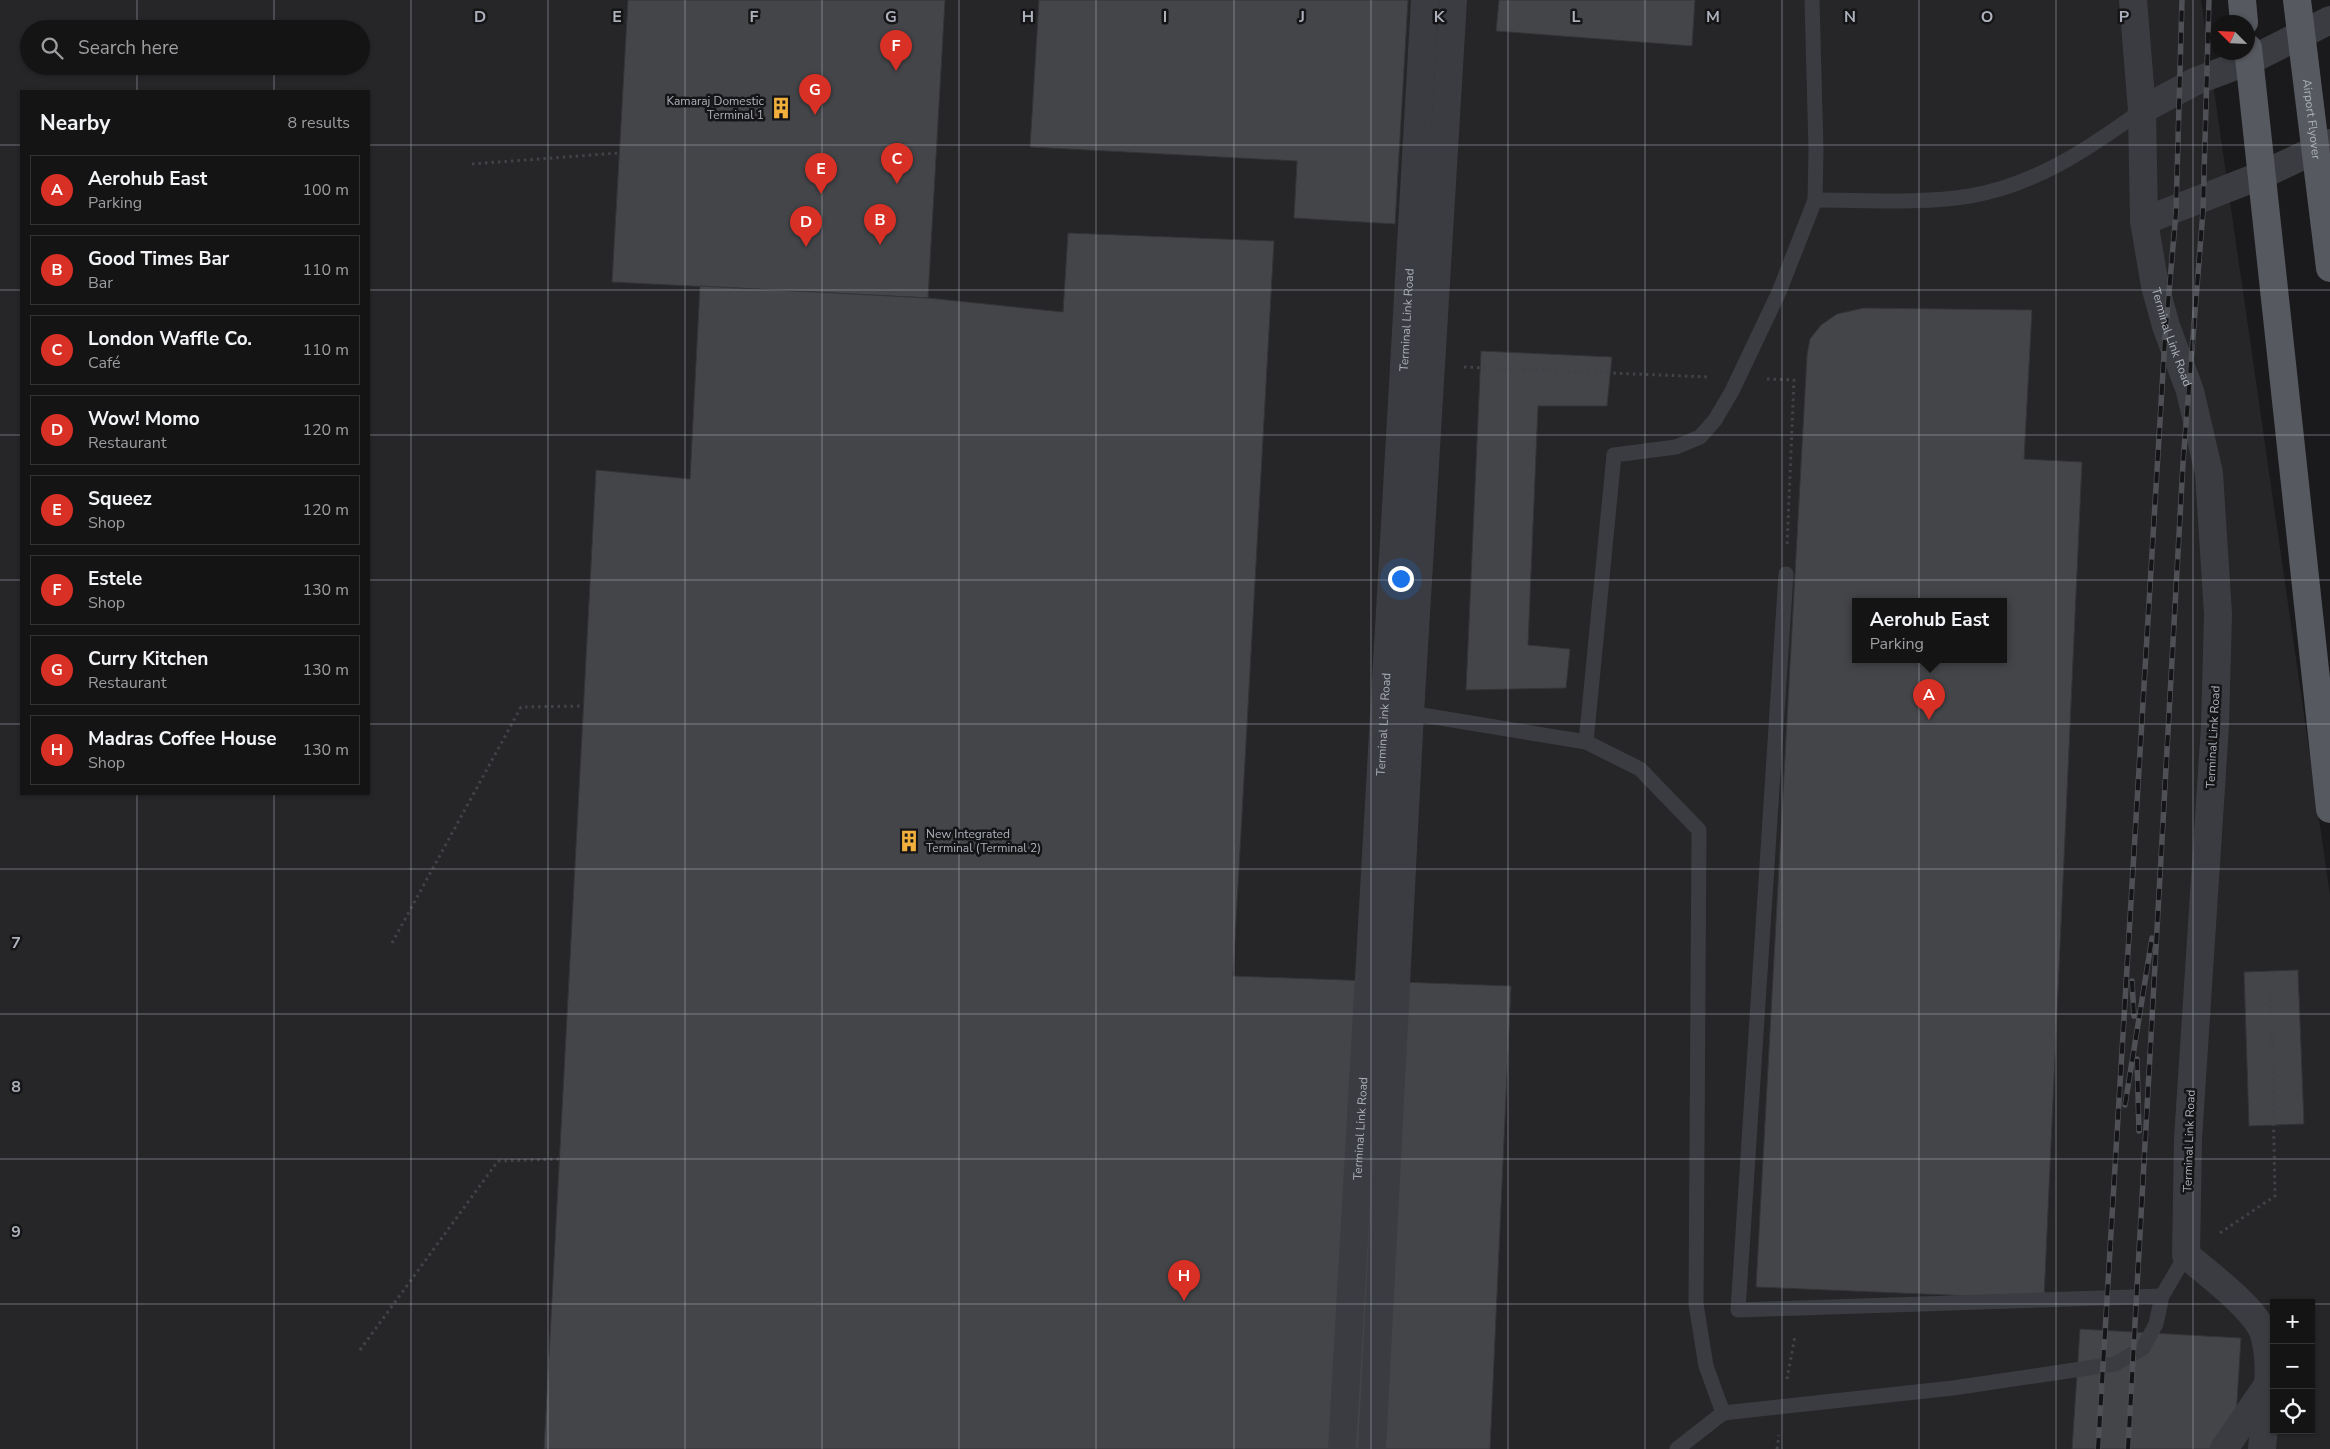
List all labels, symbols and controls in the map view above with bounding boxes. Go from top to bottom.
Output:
text: D [474,6,486,28]
text: E [612,6,622,28]
text: F [750,6,759,28]
text: G [885,6,897,28]
text: H [1022,6,1034,28]
text: I [1163,6,1167,28]
text: J [1298,6,1305,28]
text: K [1434,6,1446,28]
text: L [1572,6,1581,28]
text: M [1706,6,1720,28]
text: N [1844,6,1856,28]
text: O [1981,6,1993,28]
text: P [2119,6,2129,28]
north arrow [2210,15,2255,60]
search box [20,20,370,75]
pin: F [880,30,912,71]
icon: search [38,34,66,62]
text: Search here [78,35,179,61]
pin: G [799,74,831,115]
street label: Airport Flyover [2299,78,2325,161]
place label: Kamaraj Domestic Terminal 1 [667,93,764,123]
building icon: Kamaraj Domestic Terminal 1 [768,95,794,121]
text: Nearby [40,109,110,137]
text: 8 results [288,112,350,134]
pin: C [881,143,913,184]
pin: E [805,153,837,194]
text: Aerohub East [88,166,207,192]
text: A [51,179,63,201]
text: 100 m [302,179,349,201]
text: Parking [88,192,142,214]
pin: B [864,204,896,245]
pin: D [790,206,822,247]
text: Good Times Bar [88,246,229,272]
text: B [51,259,63,281]
text: 110 m [302,259,349,281]
street label: Terminal Link Road [1396,268,1418,372]
text: Bar [88,272,113,294]
street label: Terminal Link Road [2148,286,2196,389]
text: London Waffle Co. [88,326,252,352]
text: C [52,339,62,361]
text: 110 m [302,339,349,361]
text: Café [88,352,121,374]
text: Wow! Momo [88,406,200,432]
text: D [51,419,63,441]
text: 120 m [302,419,349,441]
text: Restaurant [88,432,167,454]
text: Squeez [88,486,152,512]
text: E [52,499,62,521]
text: 120 m [302,499,349,521]
text: Shop [88,512,125,534]
text: Estele [88,566,142,592]
your location [1388,566,1414,592]
text: F [53,579,62,601]
text: 130 m [302,579,349,601]
text: Shop [88,592,125,614]
popup [1852,598,2007,663]
text: Aerohub East [1870,607,1989,633]
text: Parking [1870,633,1924,655]
text: Curry Kitchen [88,646,208,672]
text: G [51,659,63,681]
text: 130 m [302,659,349,681]
text: Restaurant [88,672,167,694]
street label: Terminal Link Road [1373,672,1394,776]
pin: A [1913,679,1945,720]
street label: Terminal Link Road [2202,685,2224,789]
text: Madras Coffee House [88,726,277,752]
text: H [51,739,63,761]
text: 130 m [302,739,349,761]
text: Shop [88,752,125,774]
place label: New Integrated Terminal (Terminal 2) [926,826,1041,856]
building icon: New Integrated Terminal (Terminal 2) [896,828,922,854]
text: 7 [11,932,21,954]
text: 8 [11,1076,21,1098]
street label: Terminal Link Road [1349,1077,1371,1180]
street label: Terminal Link Road [2179,1089,2199,1193]
text: 9 [11,1221,21,1243]
pin: H [1168,1260,1200,1301]
map controls [2270,1299,2315,1434]
button: + [2270,1299,2315,1344]
button: − [2270,1344,2315,1389]
button: locate [2270,1389,2315,1434]

